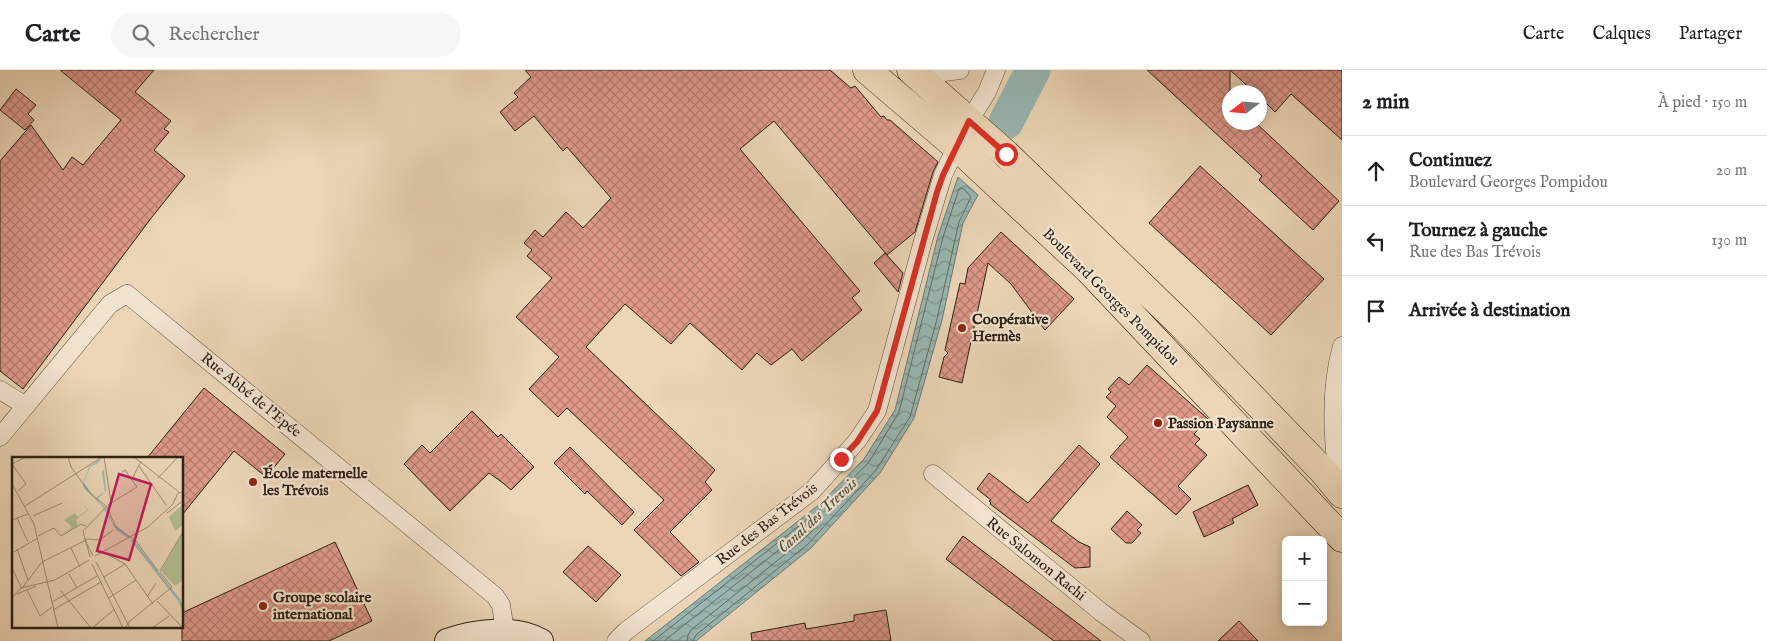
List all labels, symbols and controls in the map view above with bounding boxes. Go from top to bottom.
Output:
search box [111,12,461,57]
text: Carte [25,19,81,50]
icon: search [129,21,157,49]
text: Rechercher [169,23,260,47]
text: Carte [1523,23,1564,46]
text: Calques [1592,23,1651,46]
text: Partager [1679,23,1742,46]
north arrow [1222,85,1267,130]
text: 2 min [1362,89,1409,116]
text: À pied · 150 m [1658,93,1747,113]
route start [995,143,1018,166]
text: Continuez [1409,149,1492,173]
icon: ahead [1362,157,1390,185]
text: 20 m [1716,161,1747,181]
text: Boulevard Georges Pompidou [1409,173,1608,193]
text: Tournez à gauche [1409,219,1548,243]
street label: Boulevard Georges Pompidou [1038,224,1184,370]
icon: left [1362,227,1390,255]
text: 130 m [1711,231,1747,251]
text: Rue des Bas Trévois [1409,243,1541,263]
icon: arrive [1362,297,1390,325]
text: Arrivée à destination [1409,299,1570,323]
place label: Coopérative Hermès [972,310,1049,346]
marker: Coopérative Hermès [956,322,968,334]
street label: Rue Abbé de l'Epée [197,349,305,442]
place label: Passion Paysanne [1168,414,1274,433]
marker: Passion Paysanne [1152,417,1164,429]
route end [830,448,853,471]
inset map [12,457,184,628]
place label: École maternelle les Trévois [262,464,368,500]
water label: Canal des Trevois [774,474,862,558]
marker: École maternelle les Trévois [247,476,259,488]
street label: Rue des Bas Trévois [712,478,822,570]
street label: Rue Salomon Rachi [982,513,1090,605]
map controls [1282,536,1327,626]
button: + [1282,536,1327,581]
button: − [1282,581,1327,626]
place label: Groupe scolaire international [273,588,371,624]
marker: Groupe scolaire international [257,600,269,612]

